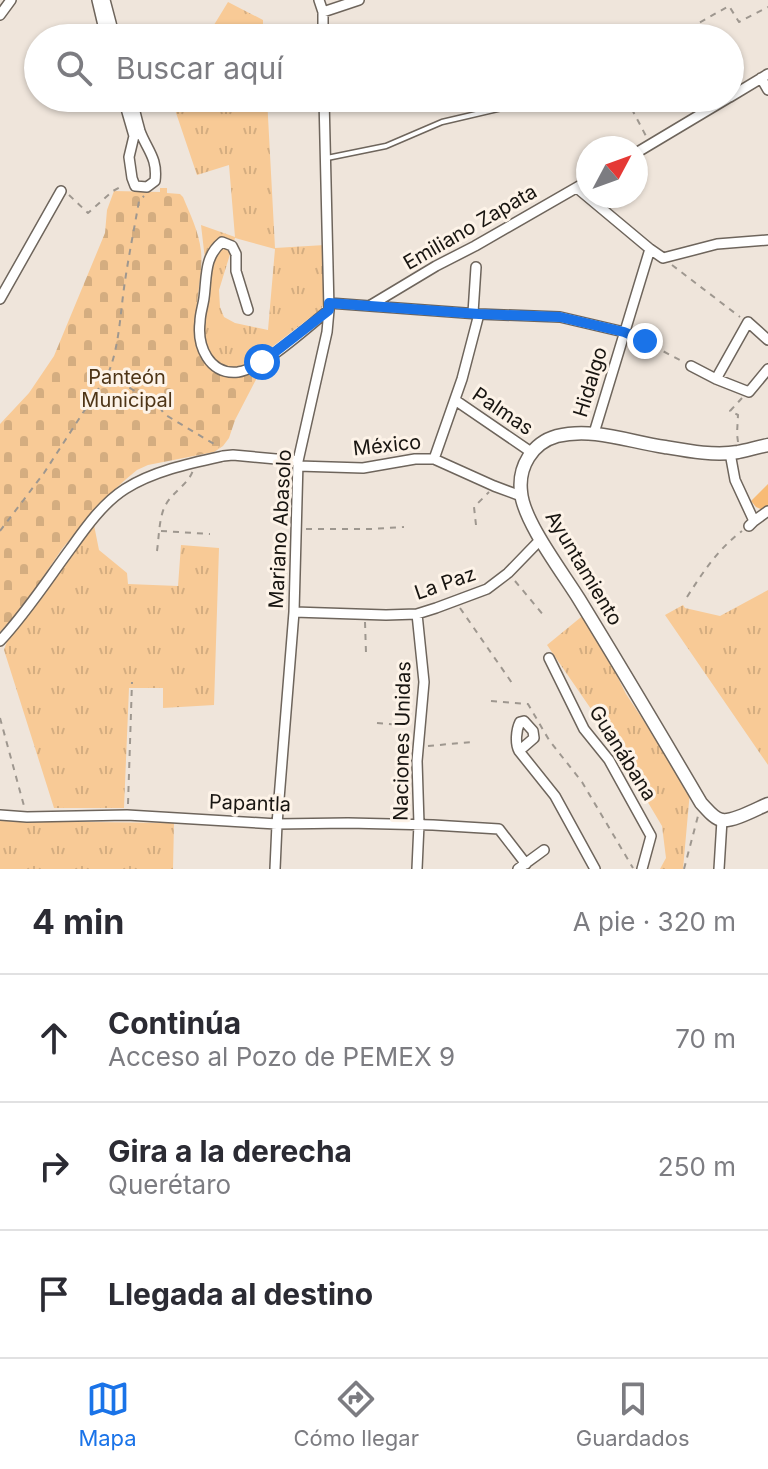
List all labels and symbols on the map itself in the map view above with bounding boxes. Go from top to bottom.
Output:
north arrow [576,136,648,208]
street label: Emiliano Zapata [399,179,541,275]
route end [627,323,663,359]
route start [244,344,280,380]
street label: Hidalgo [568,344,612,420]
park label: Panteón Municipal [81,365,173,412]
street label: Palmas [468,382,538,440]
street label: México [352,429,422,461]
street label: Mariano Abasolo [264,449,296,609]
street label: Ayuntamiento [540,506,628,630]
street label: La Paz [411,561,479,605]
street label: Naciones Unidas [389,661,415,821]
street label: Guanábana [584,701,662,805]
street label: Papantla [209,790,291,816]

